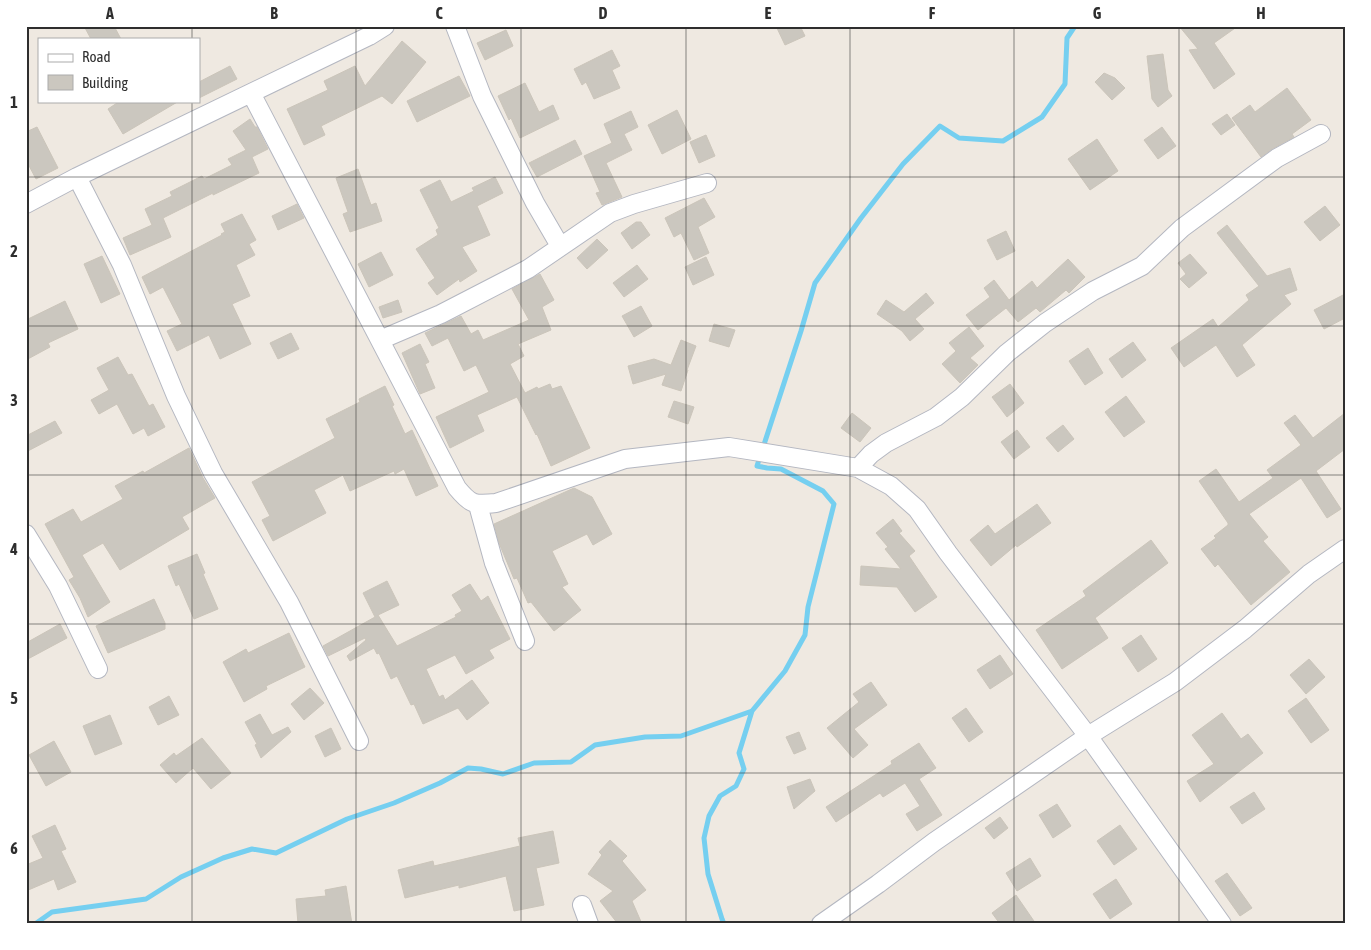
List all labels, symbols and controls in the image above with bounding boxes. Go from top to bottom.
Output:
text: A [105,4,114,22]
text: B [270,4,278,22]
text: C [435,4,443,22]
text: D [599,4,608,22]
text: E [765,4,772,22]
text: F [929,4,936,22]
text: G [1093,4,1102,22]
text: H [1256,4,1266,22]
legend [38,38,200,102]
text: Road [82,48,111,65]
text: Building [82,74,128,91]
text: 1 [10,93,18,111]
text: 2 [10,242,18,260]
text: 3 [10,391,18,409]
text: 4 [9,540,18,558]
text: 5 [10,689,18,707]
text: 6 [10,839,18,857]

